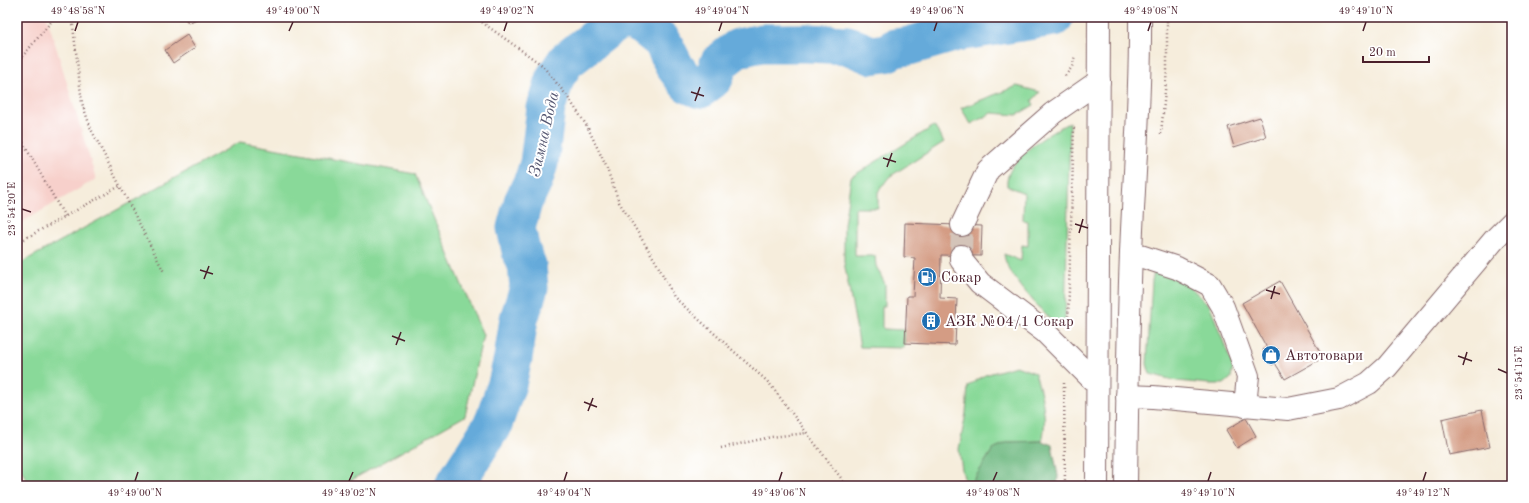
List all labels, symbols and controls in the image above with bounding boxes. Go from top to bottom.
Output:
text: 49°48'58"N [51,6,106,16]
text: 49°49'00"N [266,6,321,16]
text: 49°49'02"N [480,6,535,16]
text: 49°49'04"N [695,6,750,16]
text: 49°49'06"N [910,6,965,16]
text: 49°49'08"N [1124,6,1179,16]
text: 49°49'10"N [1339,6,1394,16]
scale bar [1363,38,1429,64]
text: 20 m [1369,47,1396,59]
water label: Зимна Вода [527,90,563,179]
text: 23°54'20"E [7,182,17,236]
fuel station icon: Сокар [916,266,938,288]
place label: Сокар [941,271,981,286]
building icon: АЗК №04/1 Сокар [920,310,942,332]
place label: АЗК №04/1 Сокар [945,315,1074,330]
shop icon: Автотовари [1260,344,1282,366]
text: 23°54'15"E [1514,346,1524,400]
place label: Автотовари [1285,349,1363,364]
text: 49°49'00"N [108,488,163,498]
text: 49°49'02"N [322,488,377,498]
text: 49°49'04"N [537,488,592,498]
text: 49°49'06"N [752,488,807,498]
text: 49°49'08"N [966,488,1021,498]
text: 49°49'10"N [1181,488,1236,498]
text: 49°49'12"N [1396,488,1451,498]

